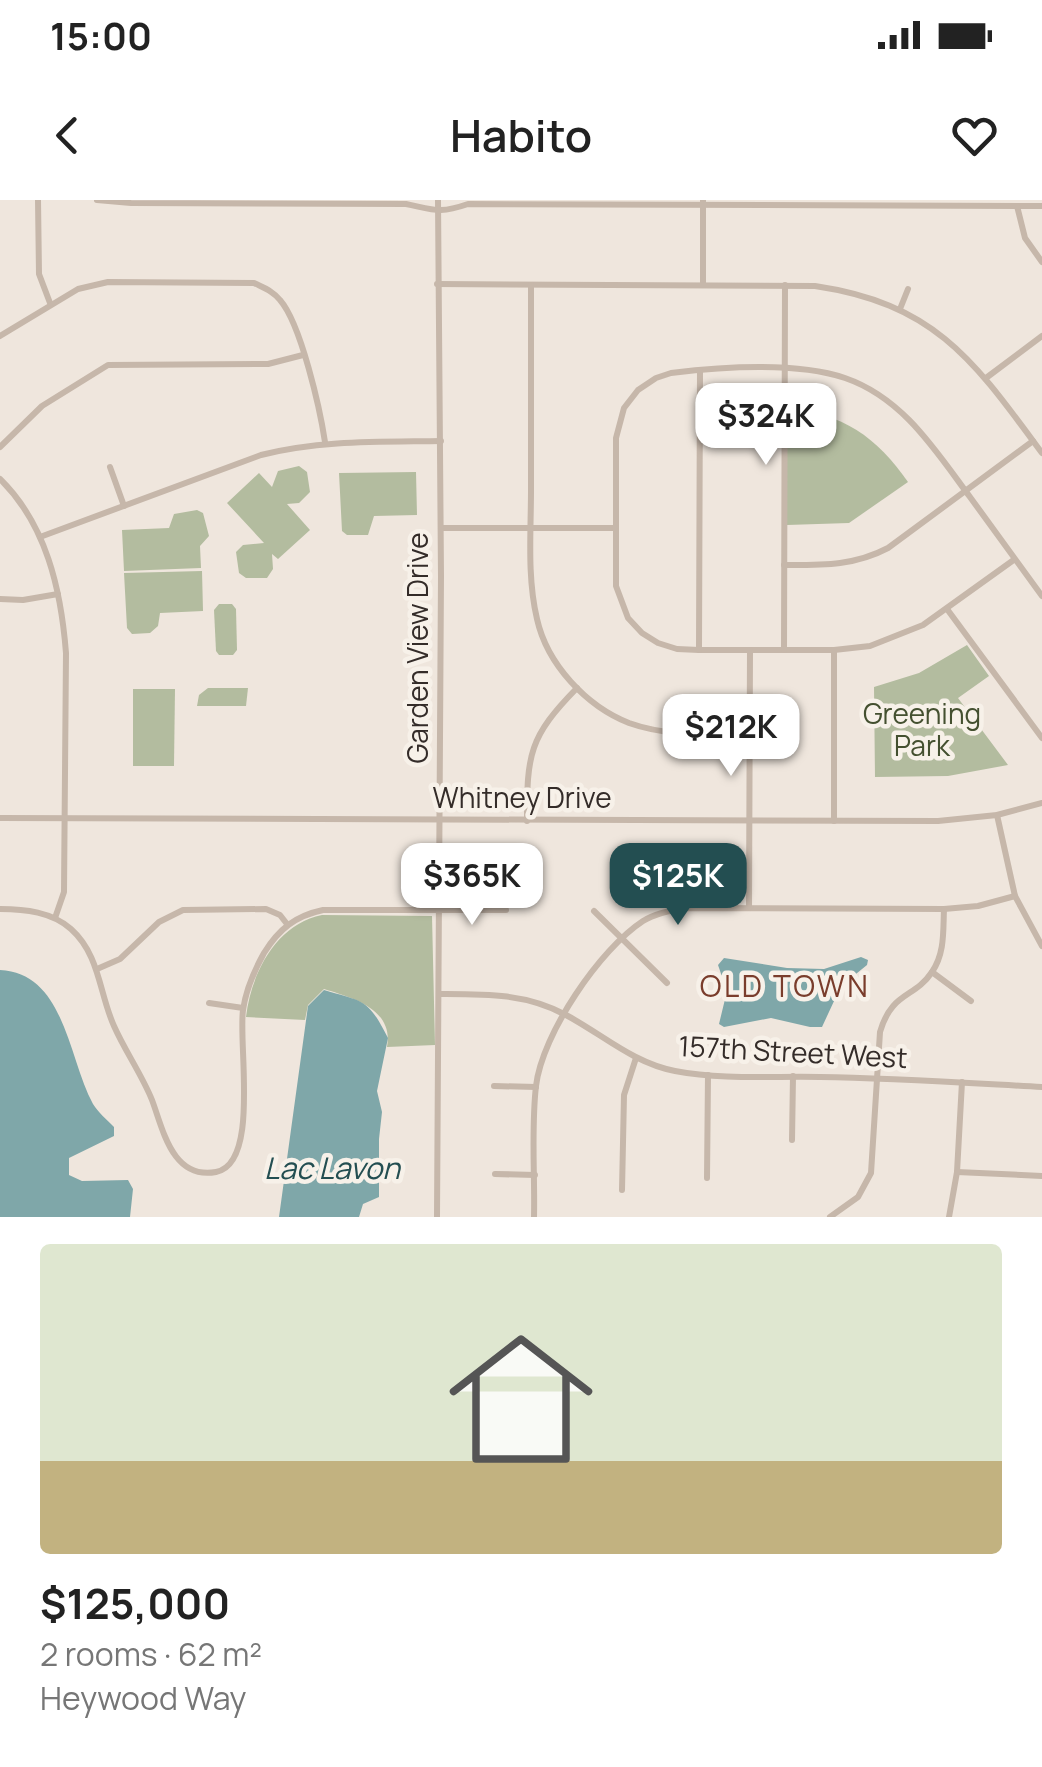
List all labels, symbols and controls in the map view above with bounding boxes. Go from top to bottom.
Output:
text: 15:00 [50,9,152,61]
text: Habito [450,104,592,166]
icon: back [40,108,95,163]
icon: heart [947,108,1002,163]
pin: $324K [696,383,836,468]
text: $324K [717,393,815,437]
street label: Garden View Drive [398,532,436,764]
pin: $212K [661,694,801,779]
park label: Greening Park [863,694,981,764]
text: $212K [685,704,777,748]
street label: Whitney Drive [432,778,612,816]
pin: $365K [402,843,542,928]
pin: $125K [608,843,748,928]
text: $365K [423,853,521,897]
text: $125K [632,853,724,897]
district label: OLD TOWN [700,965,870,1006]
street label: 157th Street West [678,1026,909,1076]
water label: Lac Lavon [264,1147,401,1188]
icon: home [431,1309,611,1489]
text: $125,000 [40,1574,230,1632]
text: 2 rooms · 62 m² [40,1632,262,1676]
text: Heywood Way [40,1676,247,1720]

